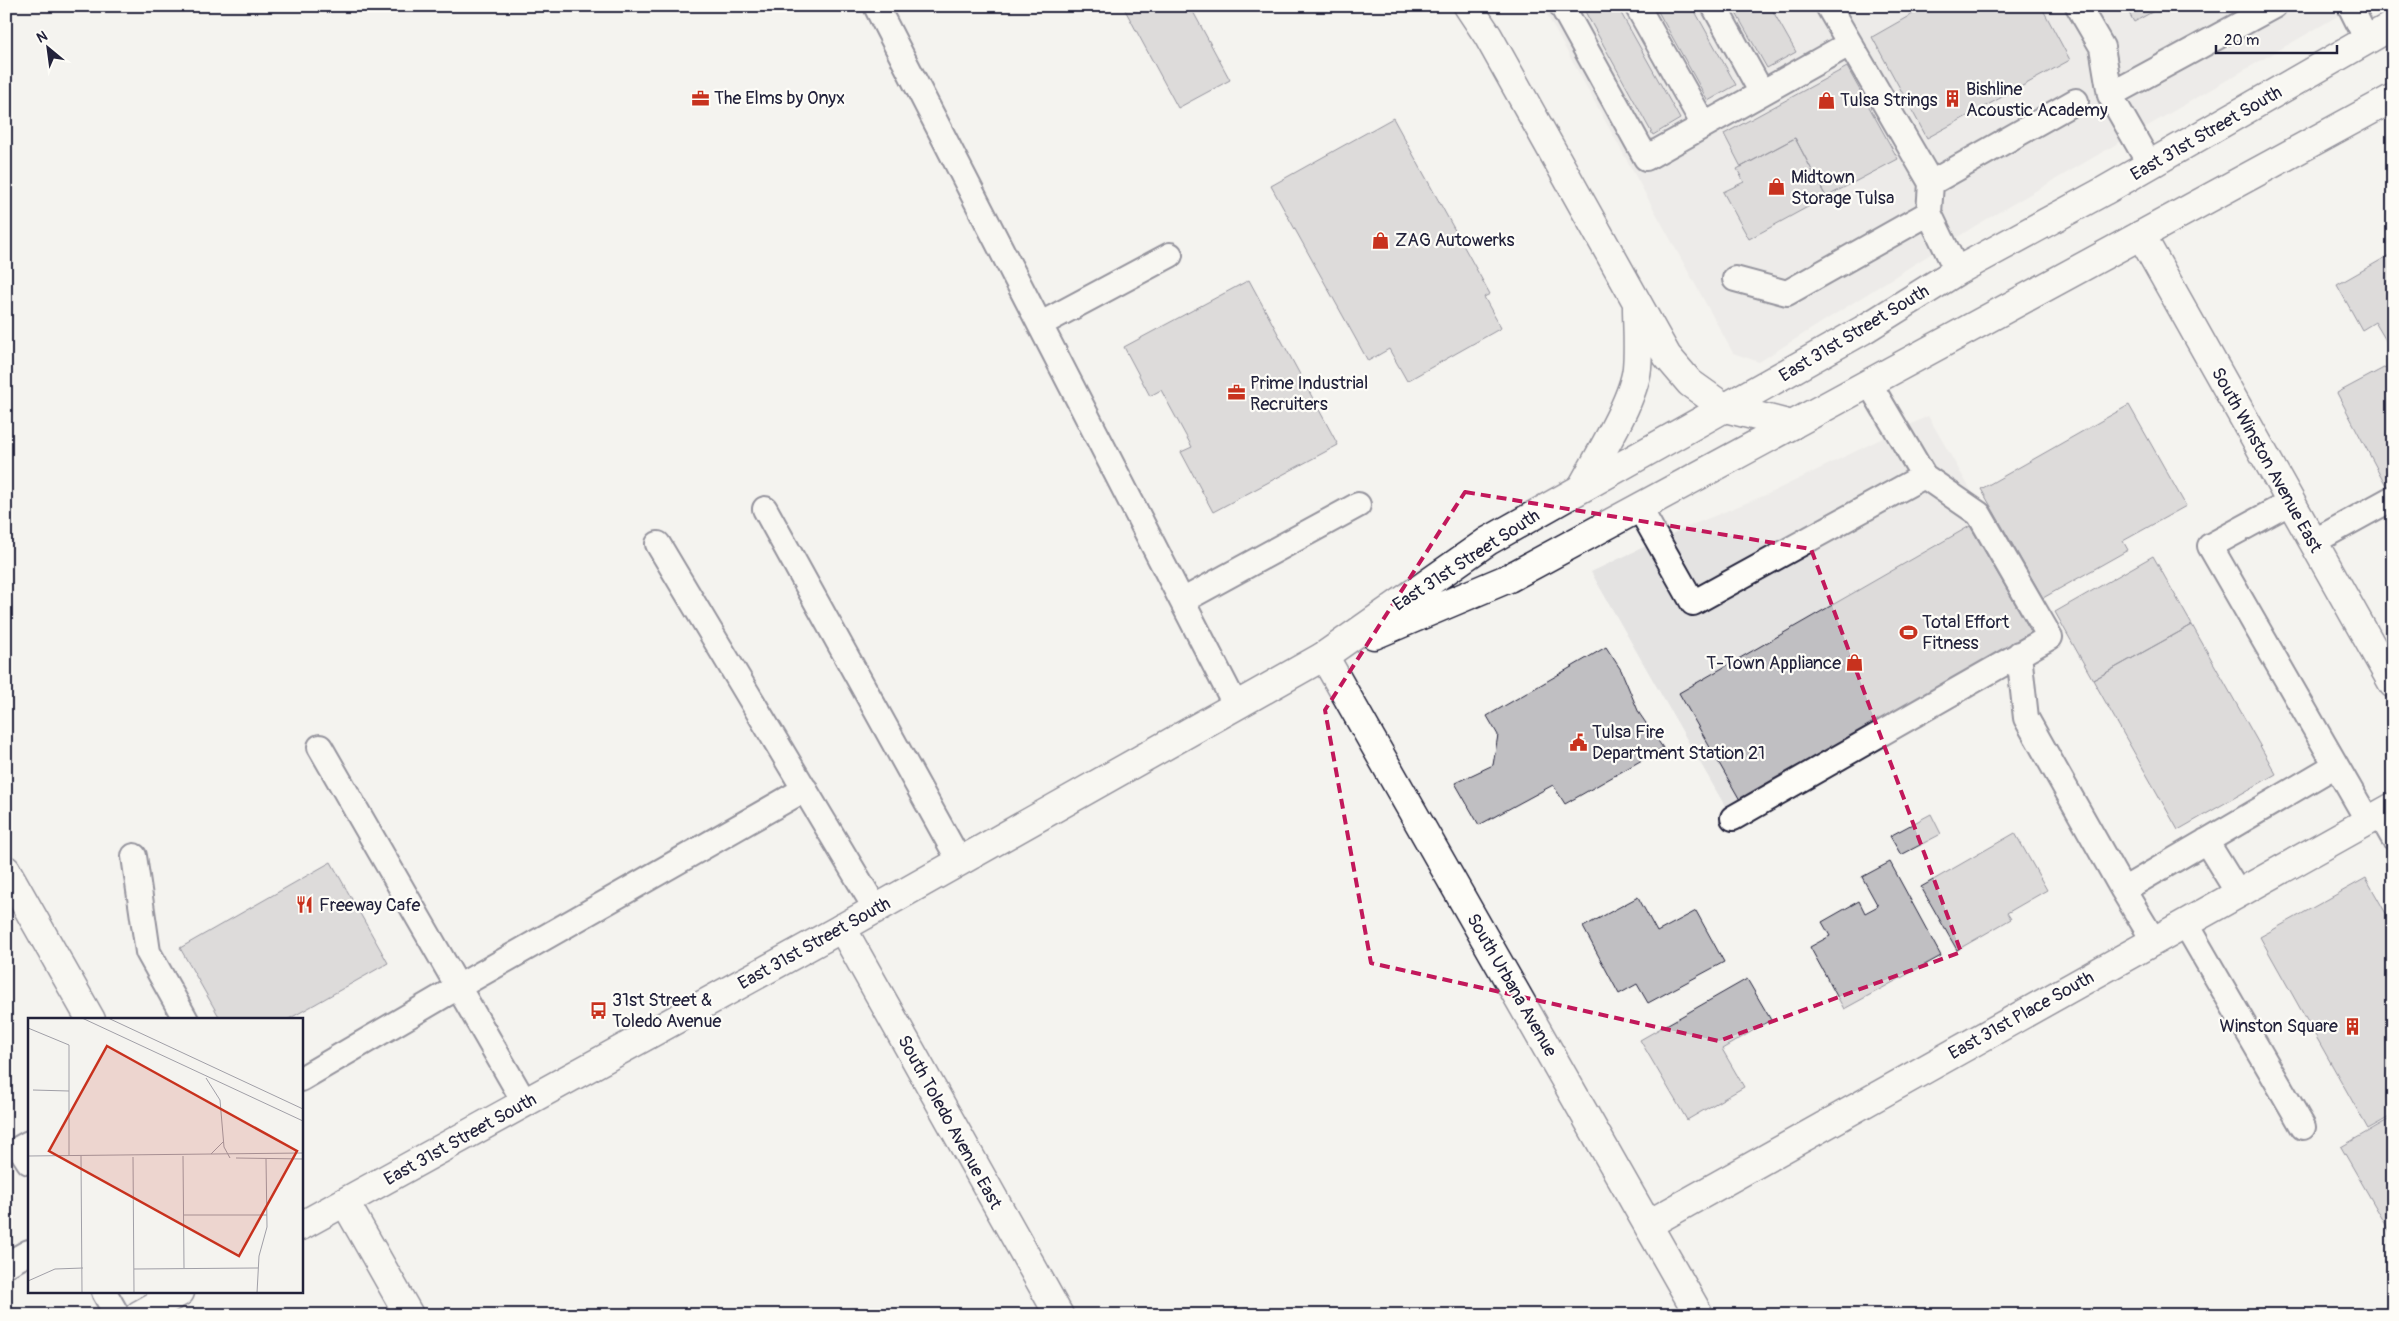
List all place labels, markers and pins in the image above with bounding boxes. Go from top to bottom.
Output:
place label: Bishline Acoustic Academy [1966,78,2108,122]
place label: The Elms by Onyx [714,87,845,110]
office icon: The Elms by Onyx [690,88,710,108]
place label: Tulsa Strings [1840,89,1938,112]
building icon: Bishline Acoustic Academy [1942,89,1962,109]
shop icon: Tulsa Strings [1816,90,1836,110]
place label: Midtown Storage Tulsa [1791,166,1894,210]
shop icon: Midtown Storage Tulsa [1767,177,1787,197]
place label: ZAG Autowerks [1395,229,1515,252]
shop icon: ZAG Autowerks [1371,230,1391,250]
place label: Prime Industrial Recruiters [1250,372,1368,416]
office icon: Prime Industrial Recruiters [1226,383,1246,403]
place label: Total Effort Fitness [1922,611,2010,655]
sports icon: Total Effort Fitness [1898,622,1918,642]
place label: T-Town Appliance [1706,652,1841,675]
shop icon: T-Town Appliance [1845,653,1865,673]
place label: Tulsa Fire Department Station 21 [1592,721,1765,765]
public building icon: Tulsa Fire Department Station 21 [1568,732,1588,752]
place label: Freeway Cafe [319,894,420,917]
restaurant icon: Freeway Cafe [295,895,315,915]
place label: 31st Street & Toledo Avenue [612,989,721,1033]
bus stop icon: 31st Street & Toledo Avenue [588,1000,608,1020]
place label: Winston Square [2220,1015,2338,1038]
building icon: Winston Square [2342,1016,2362,1036]

